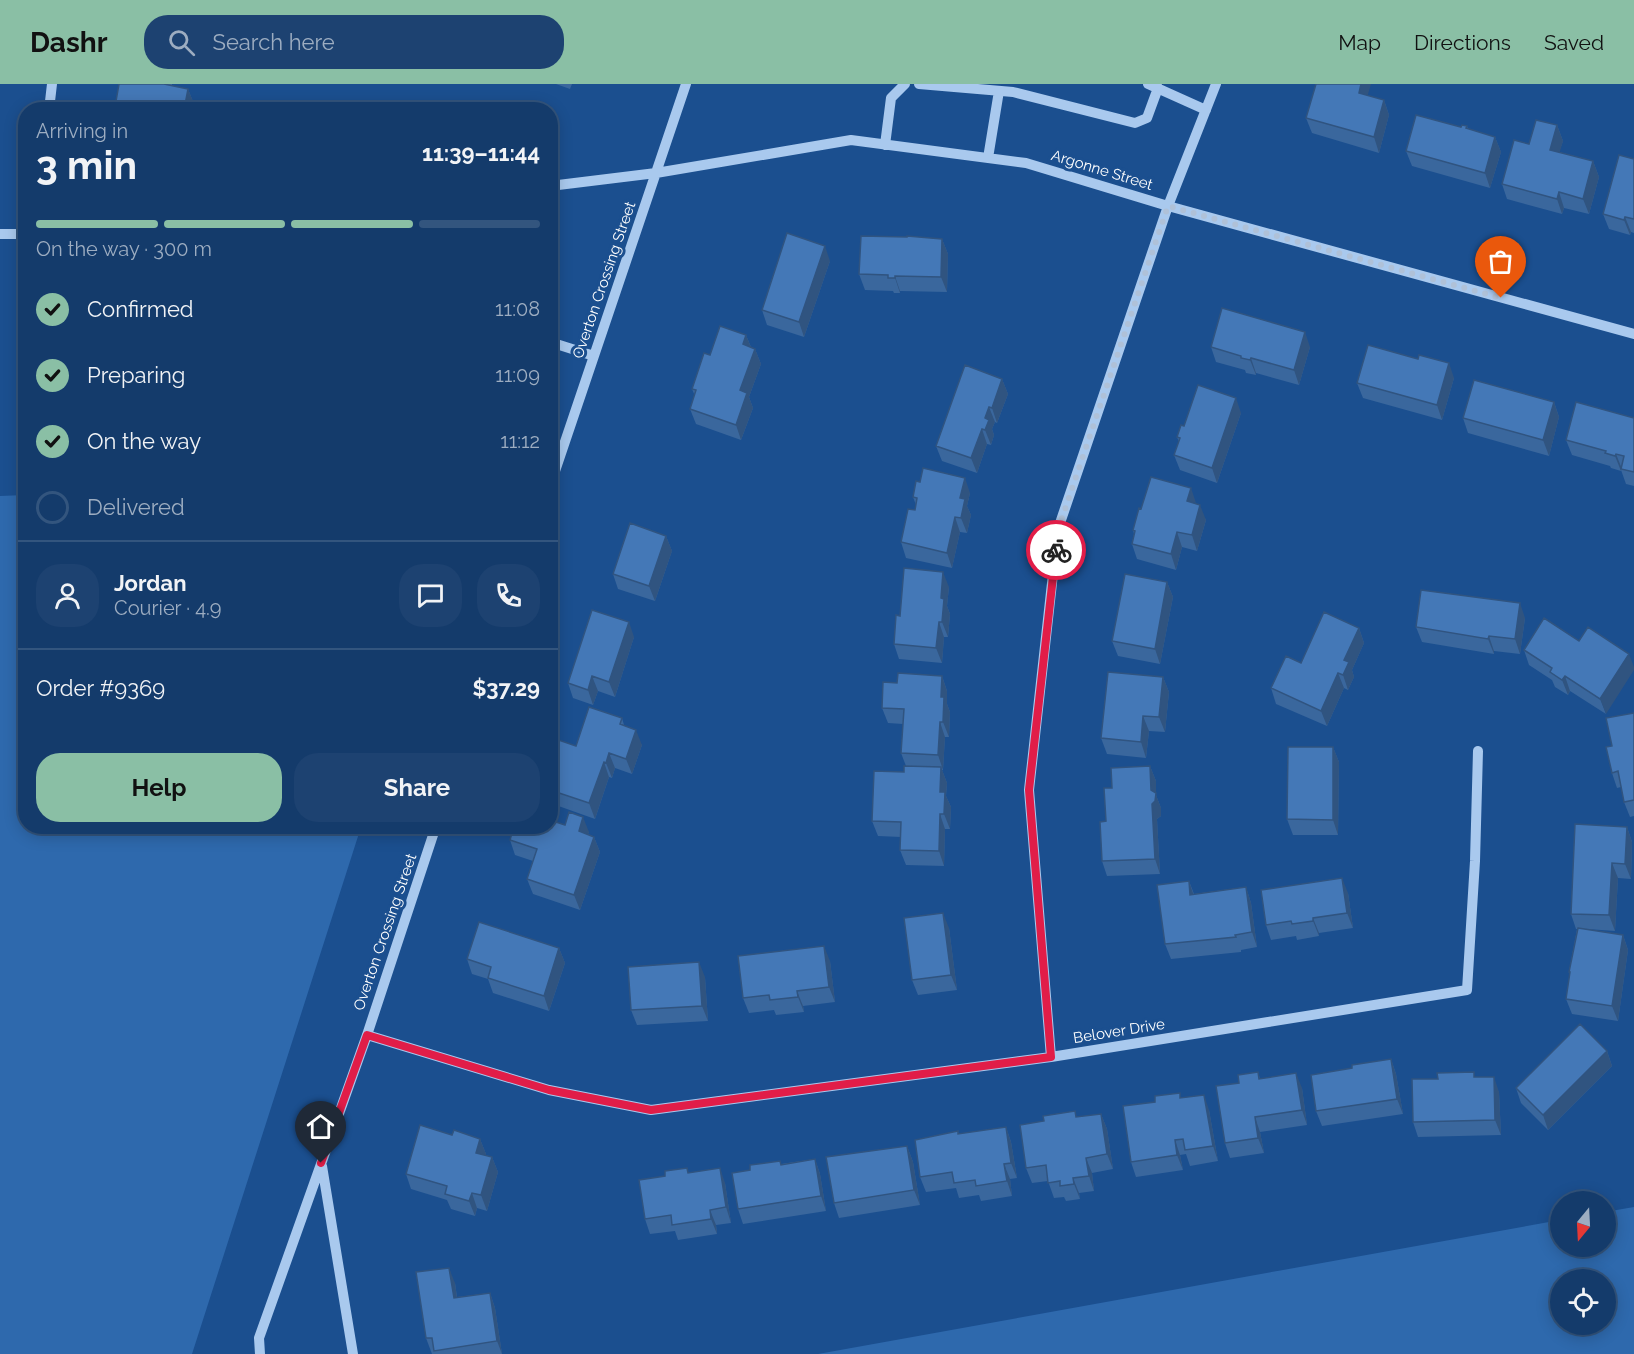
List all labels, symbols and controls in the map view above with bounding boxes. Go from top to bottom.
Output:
search box [144,15,564,69]
text: Dashr [30,26,108,59]
icon: search [165,26,198,59]
text: Search here [213,29,335,55]
text: Map [1338,30,1381,55]
text: Directions [1414,30,1511,55]
text: Saved [1544,30,1604,55]
text: Arriving in [36,119,128,143]
text: 11:39–11:44 [422,140,540,166]
text: 3 min [36,142,137,188]
street label: Argonne Street [1049,146,1155,194]
street label: Overton Crossing Street [569,199,639,361]
pin [1475,236,1526,298]
text: On the way · 300 m [36,237,212,261]
icon: bag [1484,245,1517,278]
icon: check [36,293,69,326]
text: Confirmed [87,296,194,322]
text: 11:08 [495,297,540,321]
icon: check [36,359,69,392]
text: Preparing [87,362,185,388]
text: 11:09 [495,363,540,387]
icon: check [36,425,69,458]
text: On the way [87,428,201,454]
text: 11:12 [500,429,540,453]
text: Delivered [87,494,185,520]
courier [1026,520,1086,580]
icon: bike [1040,534,1073,567]
button: person [36,564,99,627]
button: chat [399,564,462,627]
button: phone [477,564,540,627]
text: Jordan [114,570,186,596]
text: Courier · 4.9 [114,596,222,620]
text: Order #9369 [36,675,165,701]
text: $37.29 [472,675,540,701]
button: Help [36,753,282,822]
button: Share [294,753,540,822]
street label: Overton Crossing Street [350,851,420,1013]
street label: Belover Drive [1072,1015,1166,1047]
pin [295,1101,346,1163]
icon: home [304,1110,337,1143]
north arrow [1550,1191,1616,1257]
map controls [1550,1191,1616,1335]
button: locate [1550,1269,1616,1335]

